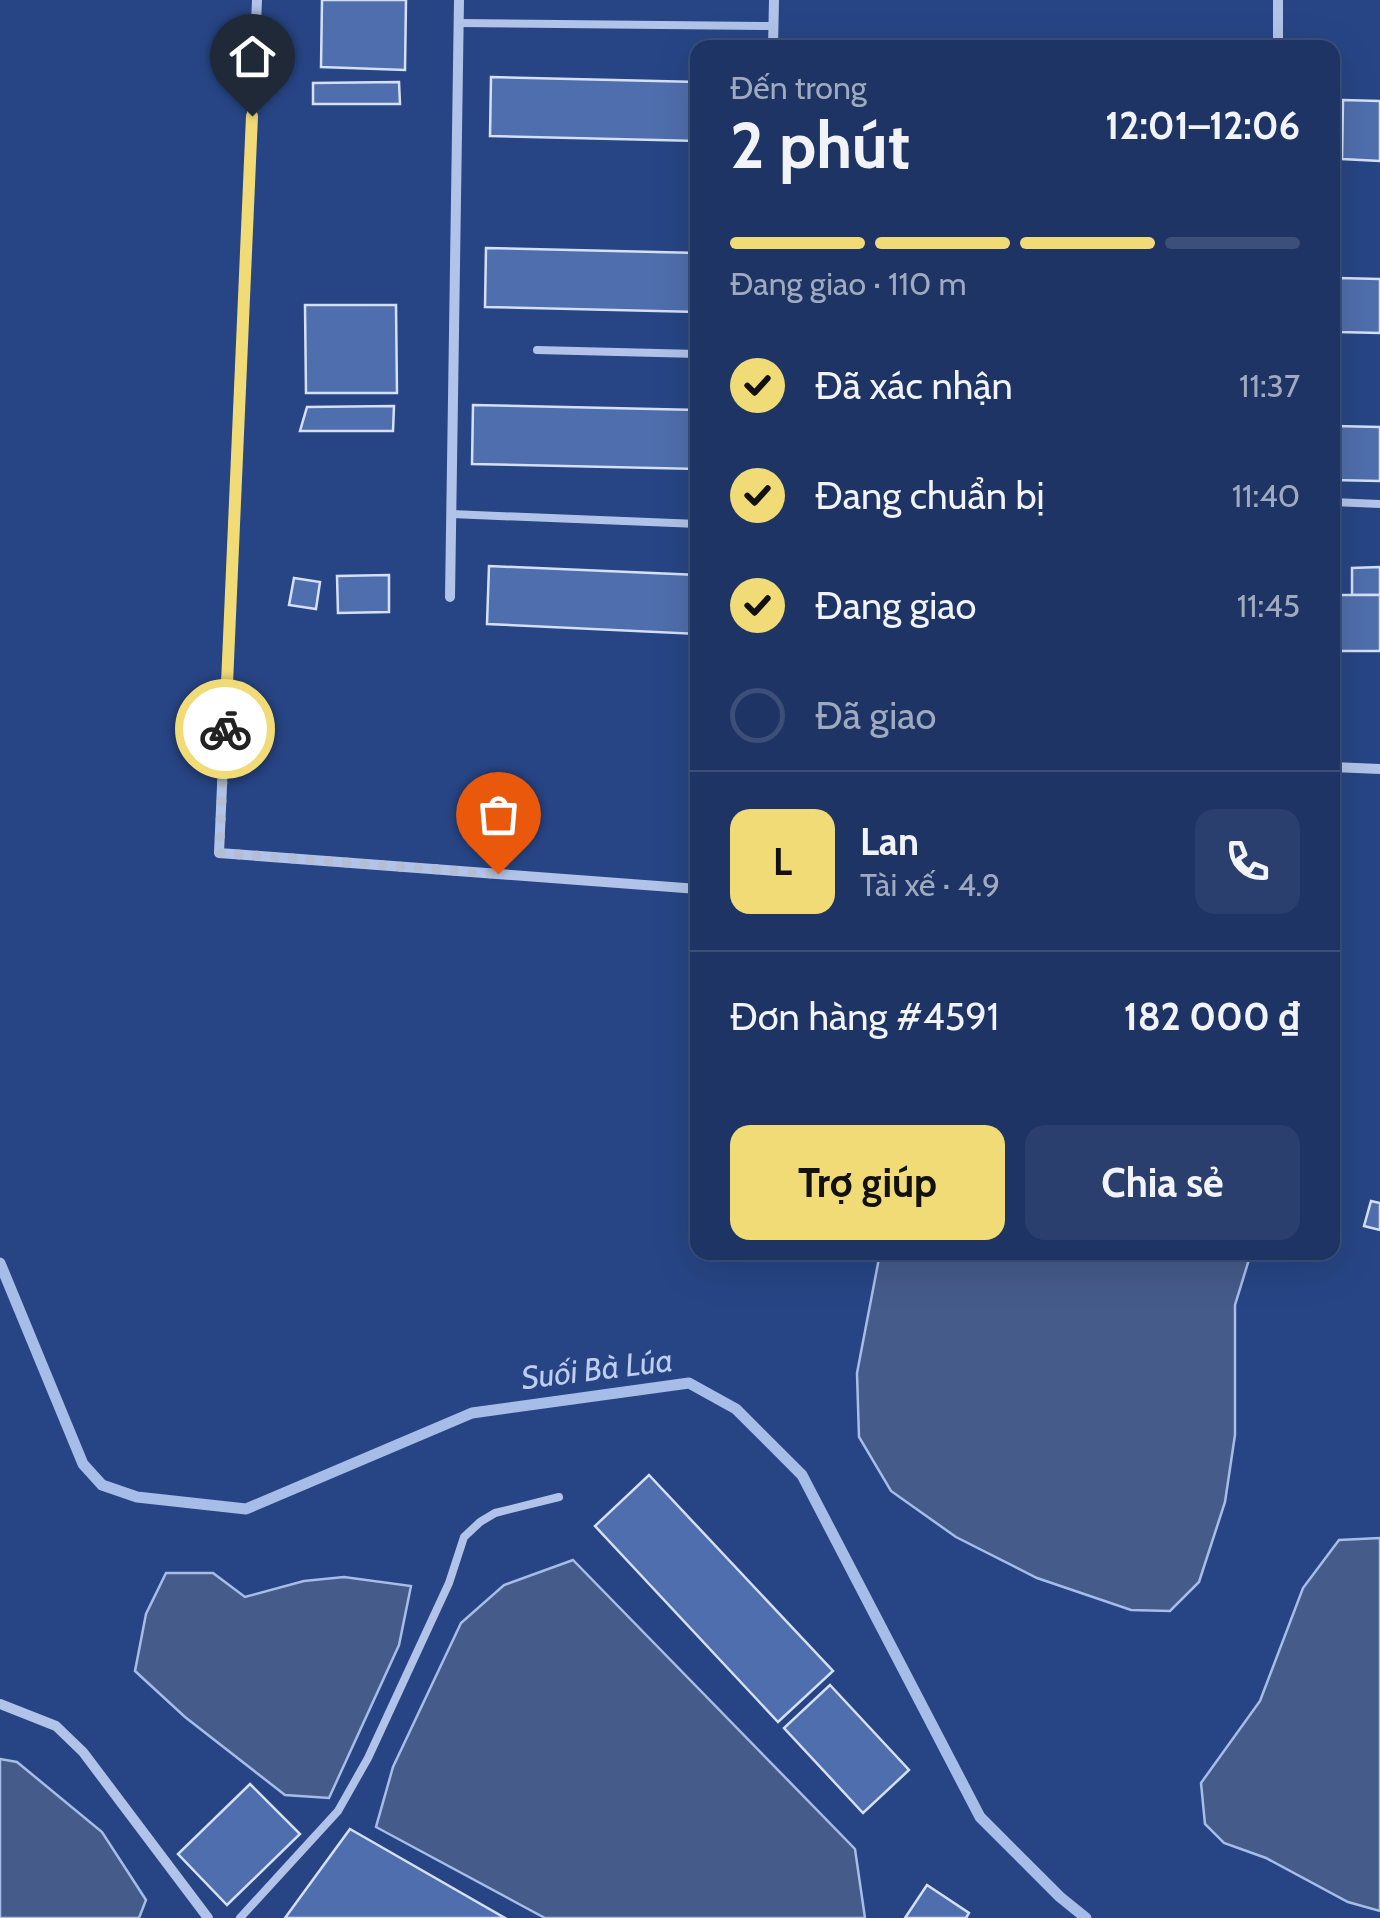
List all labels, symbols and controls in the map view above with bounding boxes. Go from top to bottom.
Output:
pin [210,14,295,117]
icon: home [225,29,280,84]
text: Đến trong [730,68,867,107]
text: 12:01–12:06 [1105,102,1300,149]
text: 2 phút [730,105,910,184]
text: Đang giao · 110 m [730,264,966,303]
icon: check [730,358,785,413]
text: Đã xác nhận [815,362,1013,409]
text: 11:37 [1239,366,1300,405]
icon: check [730,468,785,523]
text: Đang chuẩn bị [815,472,1045,519]
text: 11:40 [1232,476,1300,515]
icon: check [730,578,785,633]
text: Đang giao [815,582,977,629]
text: 11:45 [1237,586,1300,625]
courier [175,679,275,779]
text: Đã giao [815,692,936,739]
icon: bike [198,702,253,757]
pin [456,772,541,875]
icon: bag [471,787,526,842]
button: phone [1195,809,1300,914]
text: Lan [860,818,919,865]
text: L [773,838,792,885]
text: Tài xế · 4.9 [860,865,1000,904]
text: Đơn hàng #4591 [730,993,999,1040]
text: 182 000 ₫ [1124,993,1300,1040]
button: Trợ giúp [730,1125,1005,1240]
button: Chia sẻ [1025,1125,1300,1240]
water label: Suối Bà Lúa [519,1340,675,1397]

